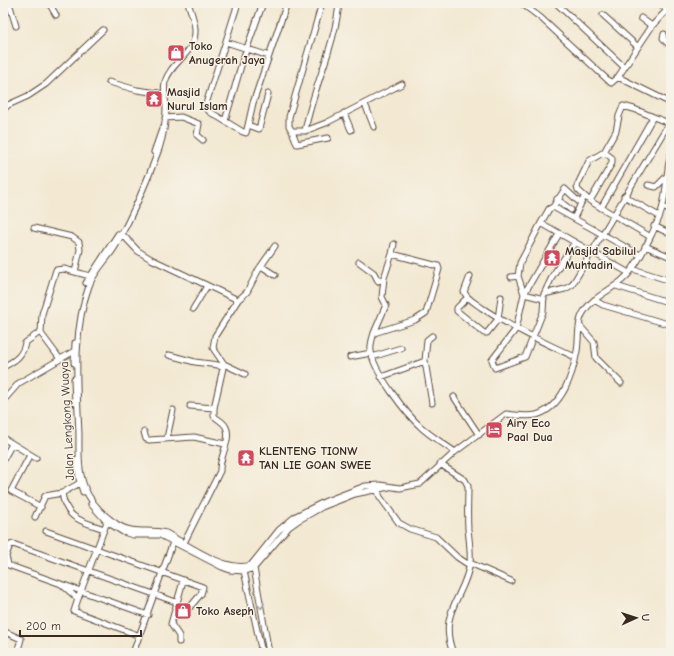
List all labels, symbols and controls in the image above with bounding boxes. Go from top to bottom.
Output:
place label: Toko Anugerah Jaya [189,39,265,67]
shop icon: Toko Anugerah Jaya [166,43,186,63]
place label: Masjid Nurul Islam [167,85,228,113]
temple icon: Masjid Nurul Islam [144,89,164,109]
place label: Masjid Sabilul Muhtadin [565,244,636,272]
temple icon: Masjid Sabilul Muhtadin [542,248,562,268]
street label: Jalan Lengkong Wuaya [57,361,77,481]
place label: Airy Eco Paal Dua [507,416,553,444]
hotel icon: Airy Eco Paal Dua [484,420,504,440]
place label: KLENTENG TIONW TAN LIE GOAN SWEE [259,444,371,472]
temple icon: KLENTENG TIONW TAN LIE GOAN SWEE [236,448,256,468]
north arrow [616,598,656,638]
shop icon: Toko Aseph [173,601,193,621]
one-way arrow [256,603,265,610]
place label: Toko Aseph [196,604,254,618]
scale bar [20,612,141,638]
text: U [639,613,652,622]
text: 200 m [26,619,61,633]

